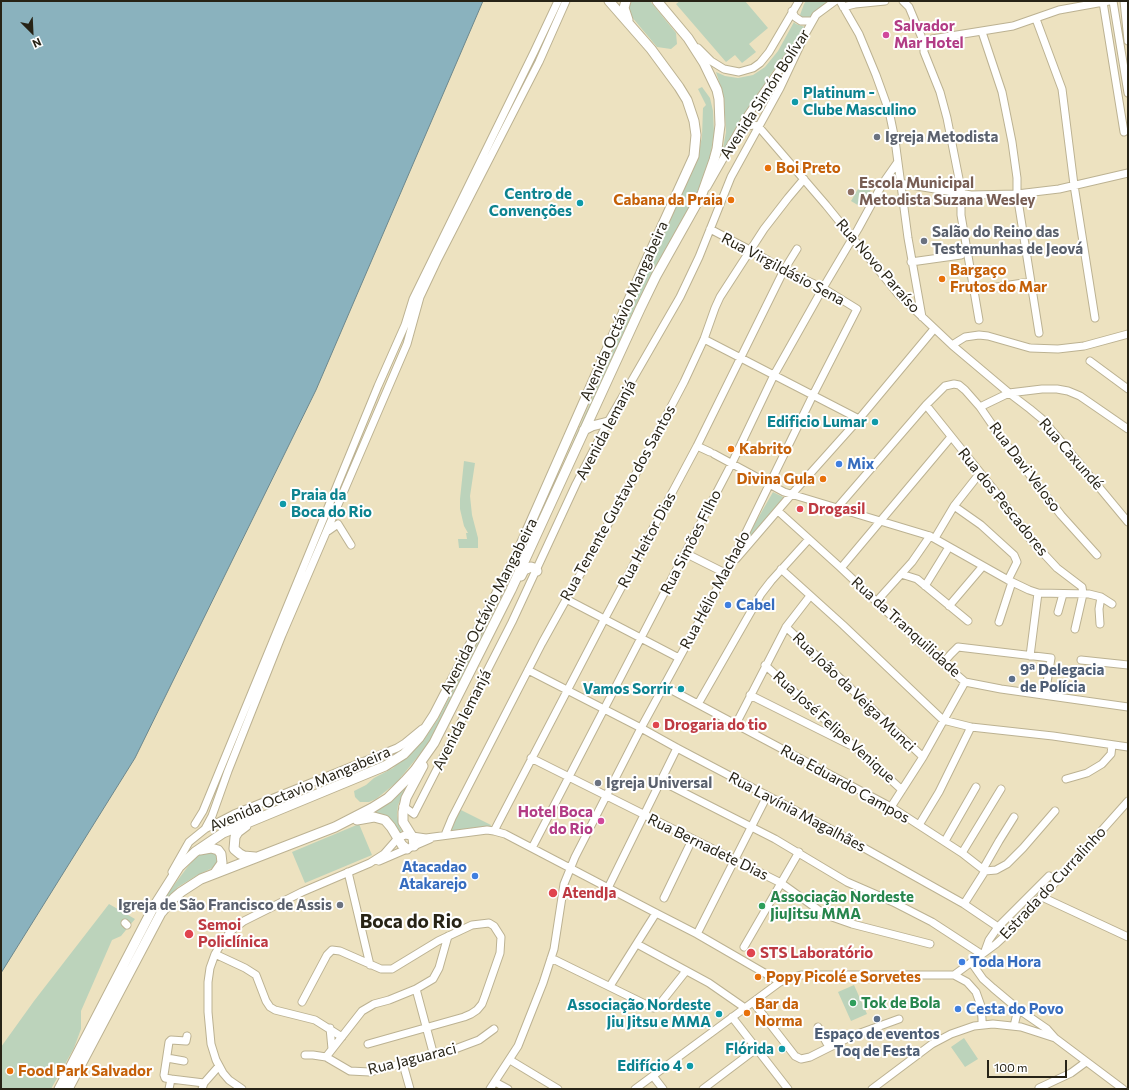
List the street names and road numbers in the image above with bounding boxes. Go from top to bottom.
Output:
street label: Avenida Simón Bolívar [716,26,814,162]
street label: Rua Novo Paraíso [832,215,924,317]
street label: Avenida Octávio Mangabeira [576,218,672,404]
street label: Rua Virgildásio Sena [718,229,848,309]
street label: Avenida Iemanjá [572,377,640,483]
street label: Rua Tenente Gustavo dos Santos [557,402,679,604]
street label: Rua Caxundé [1035,415,1107,493]
street label: Rua Davi Veloso [985,419,1065,515]
street label: Rua dos Pescadores [954,444,1052,560]
street label: Rua Simões Filho [657,487,725,597]
street label: Rua Heitor Dias [614,489,680,591]
street label: Avenida Octávio Mangabeira [437,515,541,697]
street label: Rua Hélio Machado [676,528,754,652]
street label: Rua da Tranquilidade [848,573,964,681]
street label: Rua João da Veiga Munci [789,629,919,755]
street label: Avenida Iemanjá [429,667,495,773]
street label: Rua José Felipe Venique [769,667,899,787]
street label: Rua Eduardo Campos [777,741,913,827]
street label: Avenida Octavio Mangabeira [207,743,393,835]
street label: Rua Lavínia Magalhães [725,768,869,856]
street label: Rua Bernadete Dias [645,810,771,884]
street label: Estrada do Curralinho [996,823,1110,943]
street label: Rua Jaguaraci [366,1039,458,1079]

